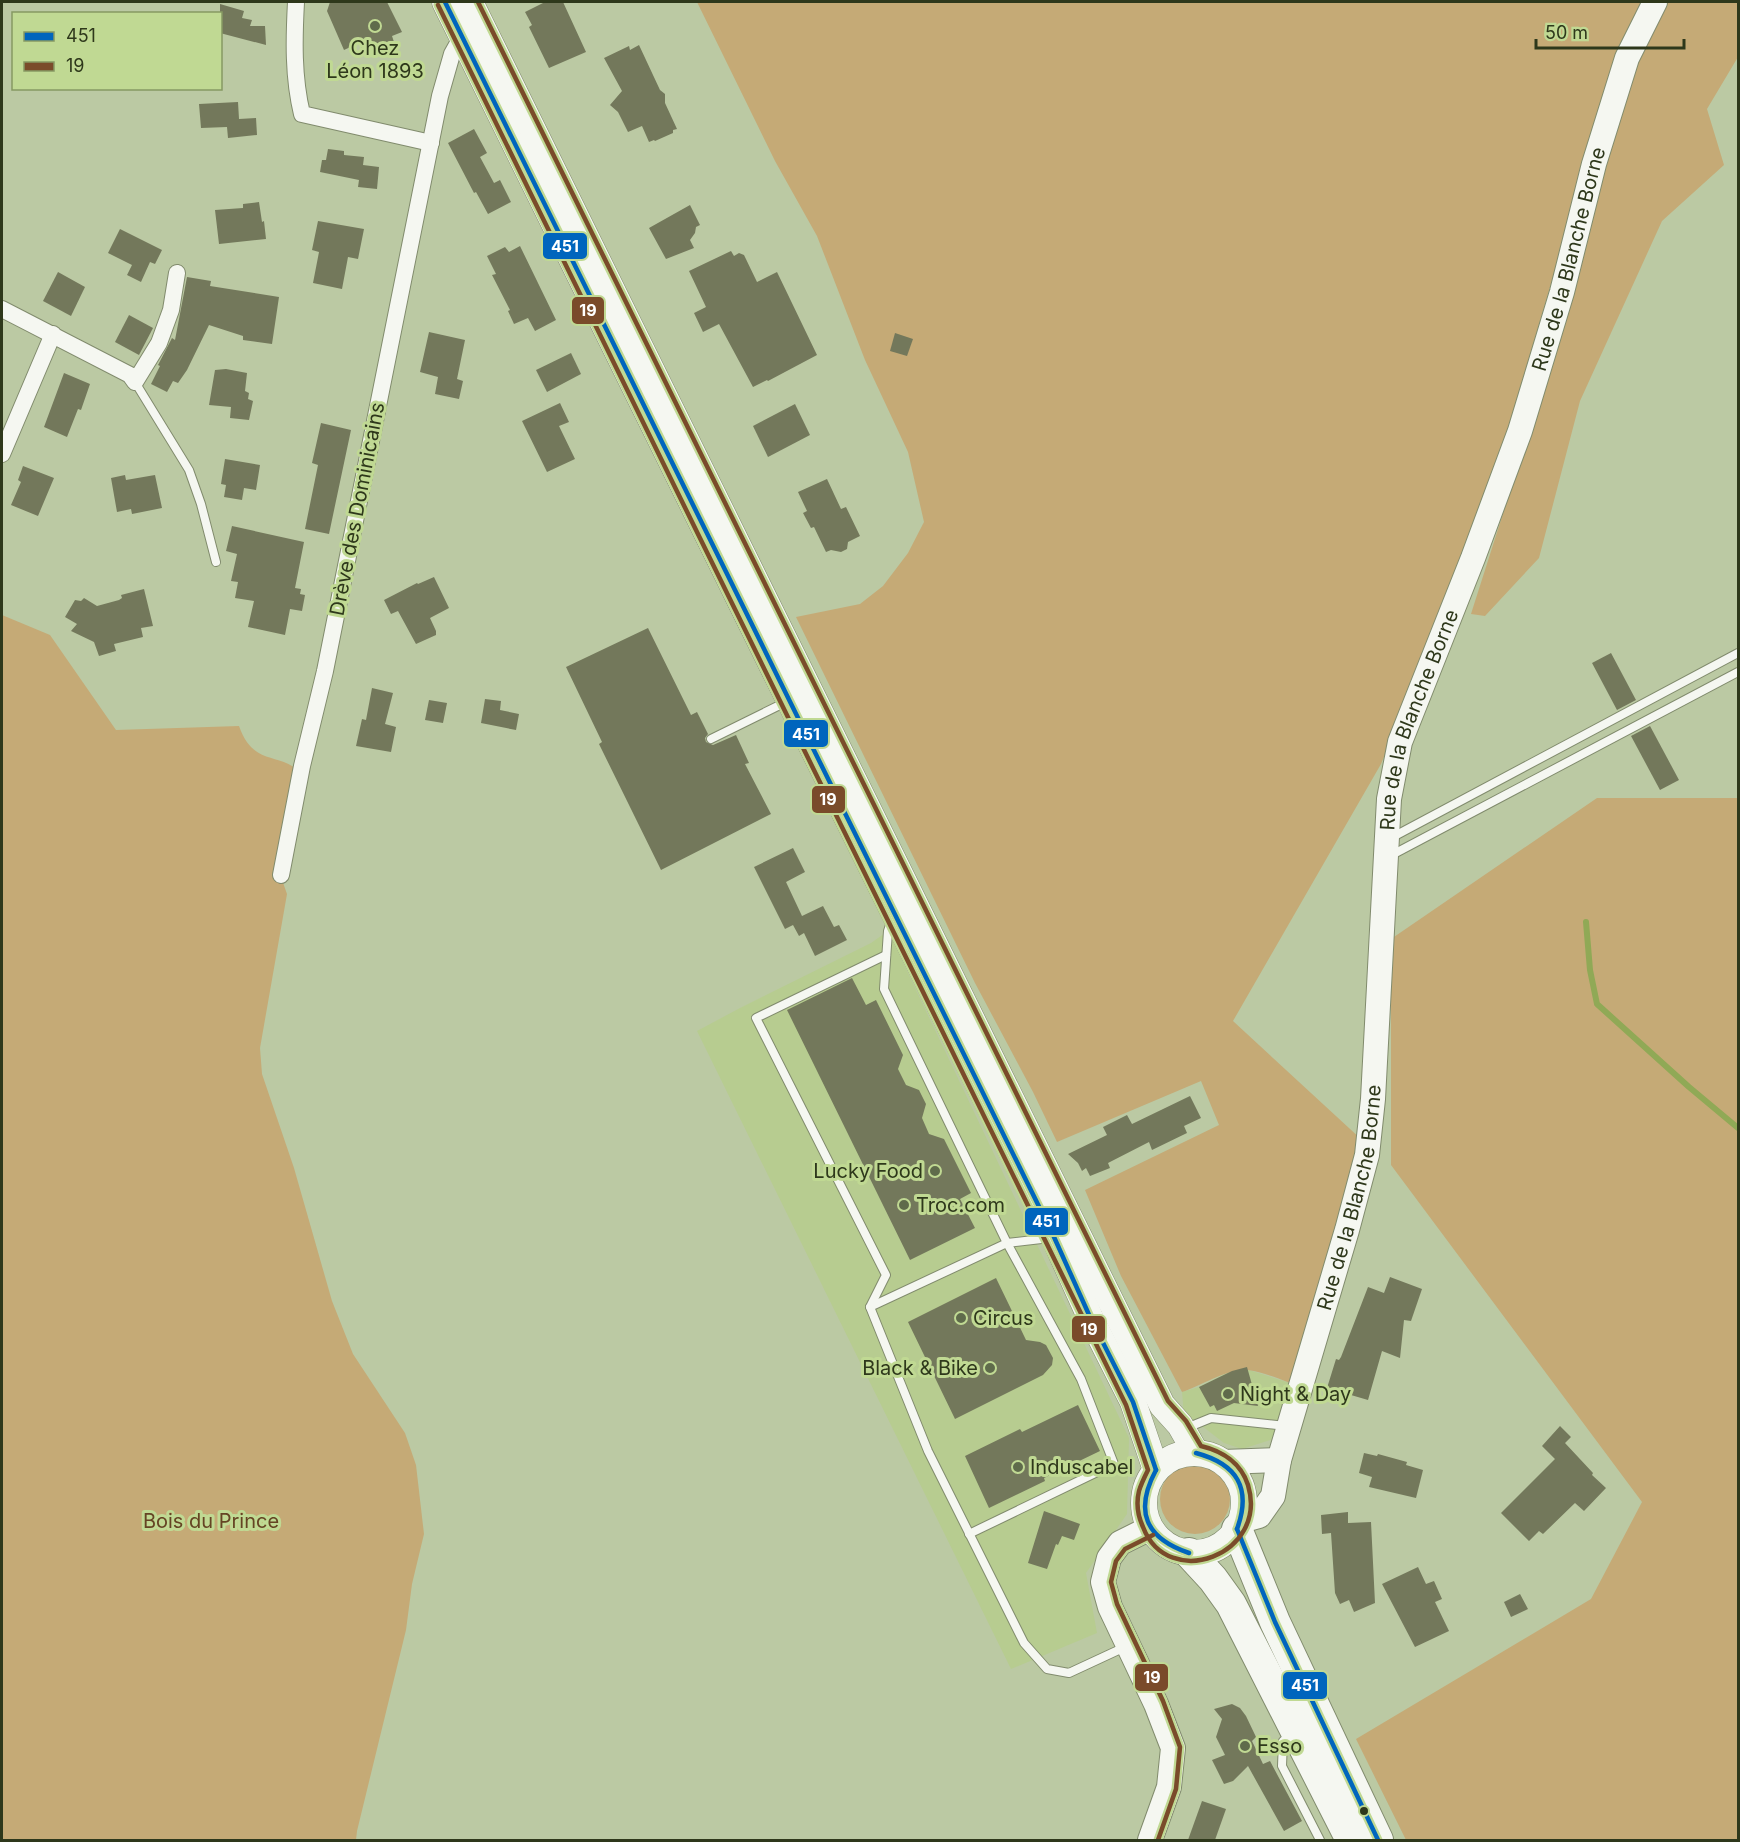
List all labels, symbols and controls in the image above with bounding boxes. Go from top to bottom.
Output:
legend [12,12,222,90]
scale bar [1536,12,1684,50]
marker: Chez Léon 1893 [368,19,382,33]
text: 50 m [1545,22,1588,43]
text: 451 [66,25,96,46]
place label: Chez Léon 1893 [326,36,424,83]
text: 19 [66,55,84,76]
street label: Rue de la Blanche Borne [1527,144,1611,374]
line badge: 451 [542,232,588,260]
text: 451 [551,236,579,256]
line badge: 19 [571,296,605,325]
text: 19 [579,300,597,320]
street label: Drève des Dominicains [325,400,389,618]
street label: Rue de la Blanche Borne [1375,606,1463,831]
line badge: 451 [783,719,829,748]
text: 451 [792,724,820,744]
line badge: 19 [811,785,846,814]
text: 19 [819,789,837,809]
street label: Rue de la Blanche Borne [1312,1084,1386,1313]
place label: Lucky Food [813,1159,923,1183]
marker: Lucky Food [928,1164,942,1178]
place label: Troc.com [916,1193,1005,1217]
marker: Troc.com [897,1198,911,1212]
line badge: 451 [1024,1207,1069,1236]
text: 451 [1032,1211,1060,1231]
place label: Circus [973,1306,1033,1330]
marker: Circus [954,1311,968,1325]
line badge: 19 [1071,1315,1106,1343]
text: 19 [1080,1319,1098,1339]
place label: Black & Bike [862,1356,978,1380]
marker: Black & Bike [983,1361,997,1375]
place label: Night & Day [1240,1382,1351,1406]
marker: Night & Day [1221,1387,1235,1401]
place label: Induscabel [1030,1455,1133,1479]
marker: Induscabel [1011,1460,1025,1474]
park label: Bois du Prince [143,1509,279,1533]
line badge: 19 [1134,1663,1169,1692]
text: 19 [1143,1667,1161,1687]
line badge: 451 [1282,1671,1328,1700]
text: 451 [1291,1675,1319,1695]
place label: Esso [1257,1734,1302,1758]
marker: Esso [1238,1739,1252,1753]
unlabelled marker [1358,1805,1370,1817]

